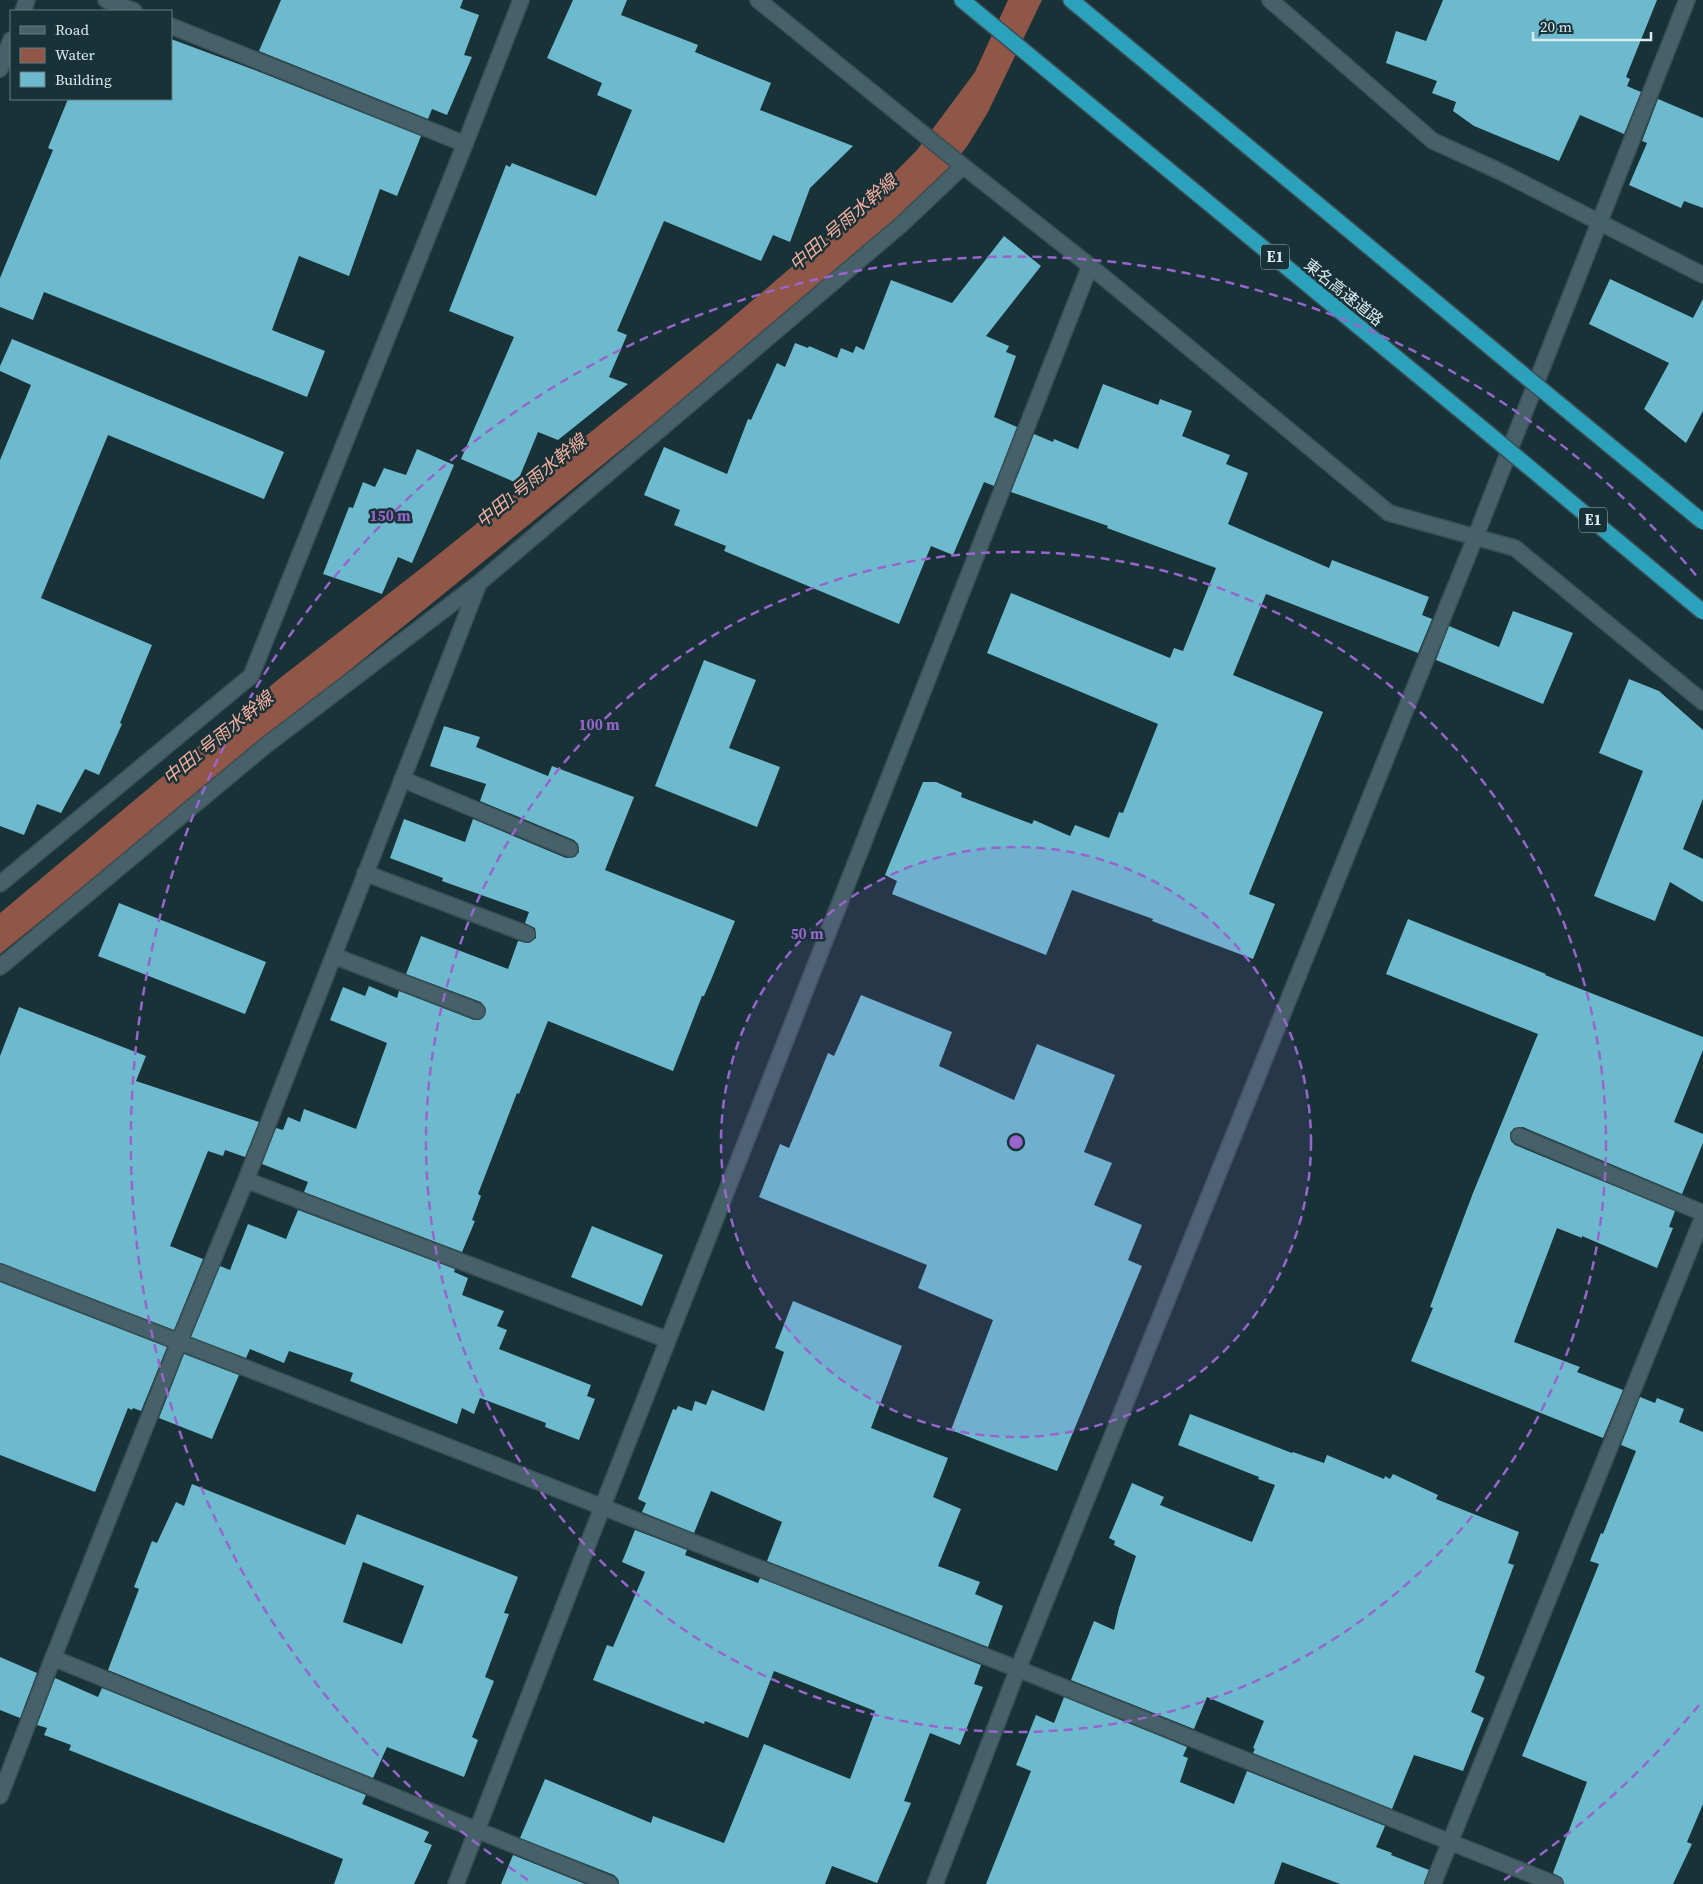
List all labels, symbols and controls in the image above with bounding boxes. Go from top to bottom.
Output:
legend [10,10,172,100]
scale bar [1533,10,1650,42]
text: 20 m [1540,16,1572,37]
text: Road [55,19,89,40]
text: Water [55,44,96,65]
text: Building [55,69,112,90]
water label: 中田1号雨水幹線 [783,168,903,276]
road number: E1 [1261,244,1289,270]
street label: 東名高速道路 [1300,253,1388,331]
water label: 中田1号雨水幹線 [470,427,593,533]
text: 150 m [369,505,411,526]
road number: E1 [1579,508,1607,532]
water label: 中田1号雨水幹線 [157,684,280,790]
text: 100 m [578,714,620,735]
text: 50 m [790,923,824,944]
centre of rings [1007,1133,1025,1151]

